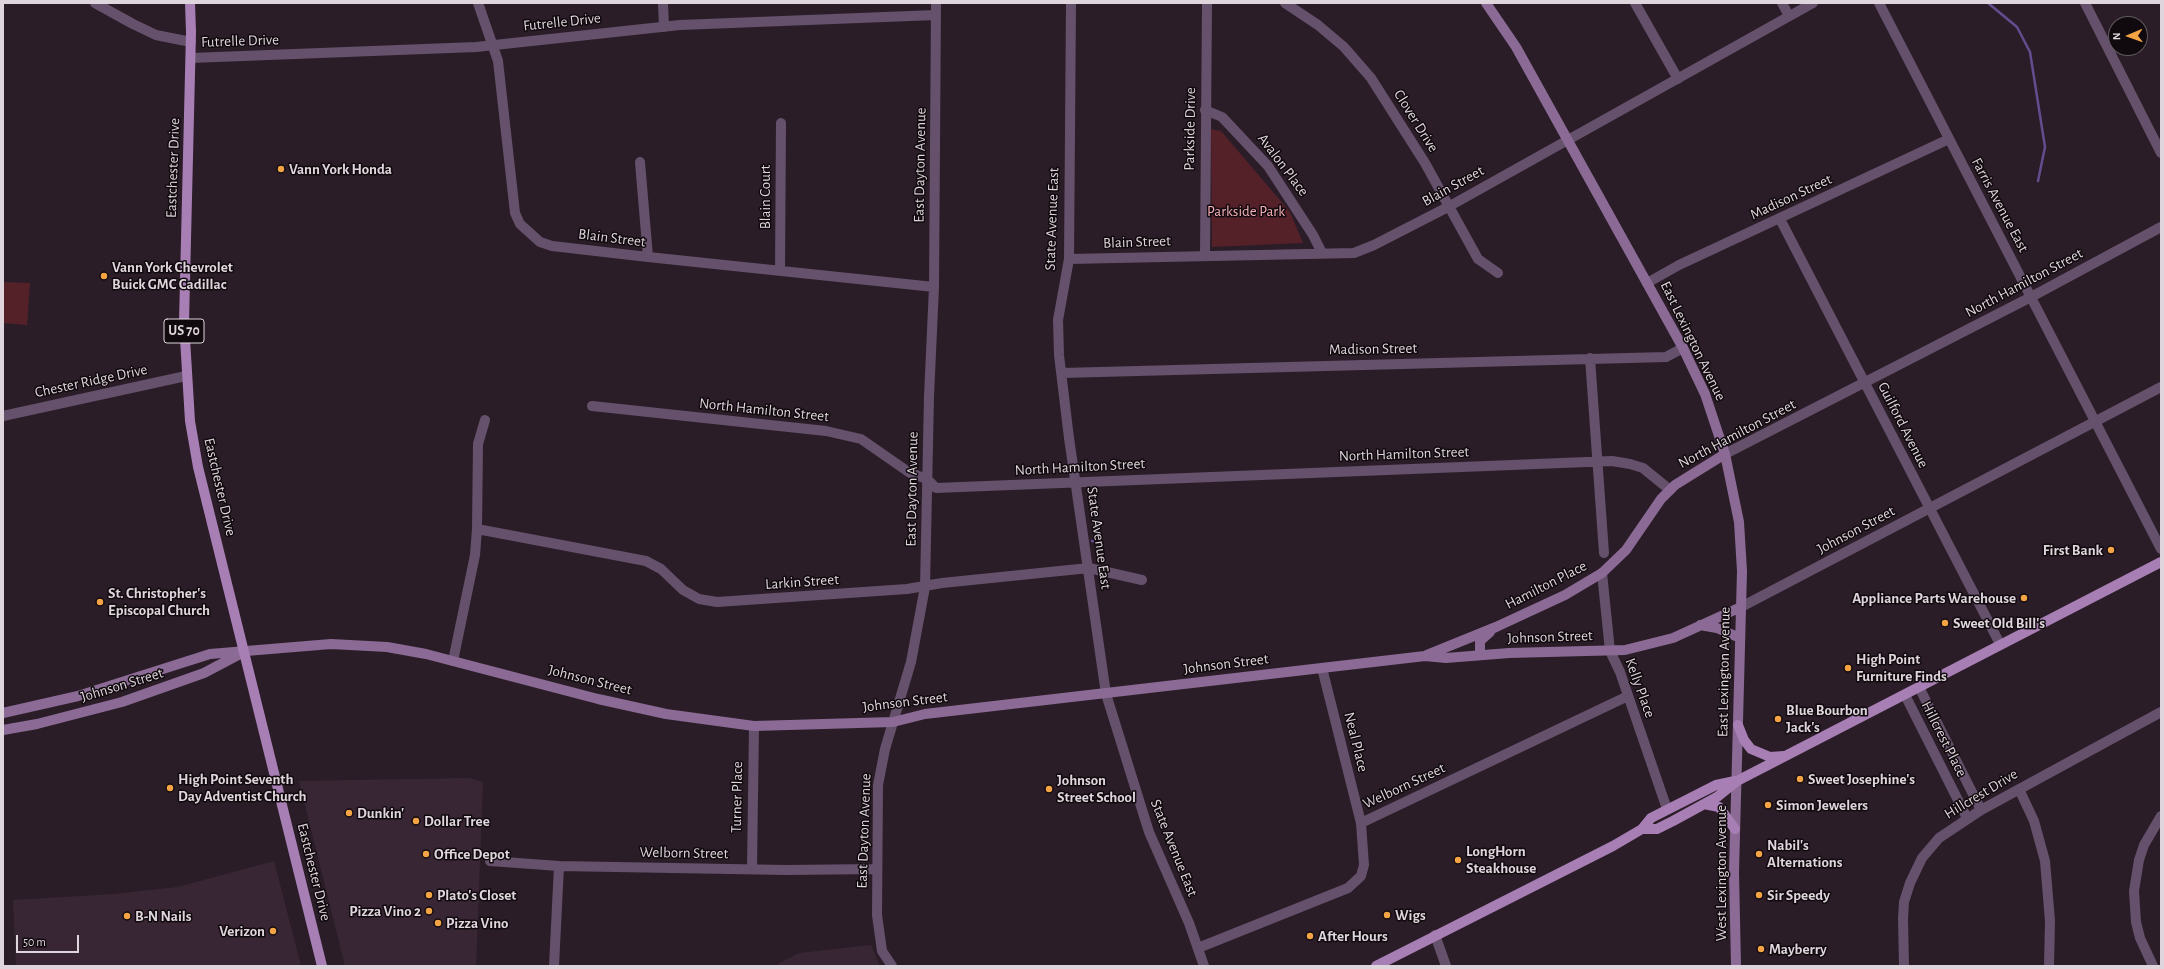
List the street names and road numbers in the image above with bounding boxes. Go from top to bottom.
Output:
street label: Futrelle Drive [522,9,602,35]
street label: Futrelle Drive [201,31,279,51]
street label: Clover Drive [1390,86,1442,156]
street label: Parkside Drive [1180,87,1200,171]
street label: East Dayton Avenue [910,107,930,223]
street label: Eastchester Drive [162,118,184,218]
street label: Avalon Place [1254,130,1312,200]
street label: Farris Avenue East [1968,155,2032,255]
street label: Blain Street [1419,162,1487,210]
street label: Blain Court [756,165,774,229]
street label: State Avenue East [1041,167,1063,271]
street label: Madison Street [1747,170,1835,224]
street label: Blain Street [577,225,647,251]
street label: Blain Street [1103,232,1171,252]
street label: North Hamilton Street [1962,244,2086,322]
street label: East Lexington Avenue [1656,278,1730,404]
road number: US 70 [164,319,204,343]
street label: Madison Street [1329,339,1417,359]
street label: Chester Ridge Drive [33,360,149,402]
street label: Guilford Avenue [1874,379,1932,471]
street label: North Hamilton Street [698,394,830,426]
street label: North Hamilton Street [1675,395,1799,473]
street label: East Dayton Avenue [902,431,922,547]
street label: Eastchester Drive [200,436,240,538]
street label: North Hamilton Street [1338,443,1470,465]
street label: North Hamilton Street [1014,455,1146,479]
street label: State Avenue East [1083,486,1115,590]
street label: Johnson Street [1814,502,1898,558]
street label: Hamilton Place [1502,557,1590,613]
street label: Larkin Street [765,570,839,594]
street label: East Lexington Avenue [1714,607,1734,737]
street label: Johnson Street [1507,627,1593,647]
street label: Johnson Street [1183,650,1269,678]
street label: Kelly Place [1621,656,1659,720]
street label: Johnson Street [546,661,634,699]
street label: Johnson Street [79,664,165,706]
street label: Johnson Street [862,688,948,716]
street label: Hillcrest Place [1917,698,1971,780]
street label: Neal Place [1340,710,1372,774]
street label: Welborn Street [1360,759,1448,813]
street label: Turner Place [727,761,747,833]
street label: Hillcrest Drive [1941,765,2021,823]
street label: East Dayton Avenue [853,773,875,889]
street label: State Avenue East [1146,797,1202,899]
street label: West Lexington Avenue [1712,805,1730,941]
street label: Eastchester Drive [293,821,335,923]
street label: Welborn Street [640,843,728,863]

